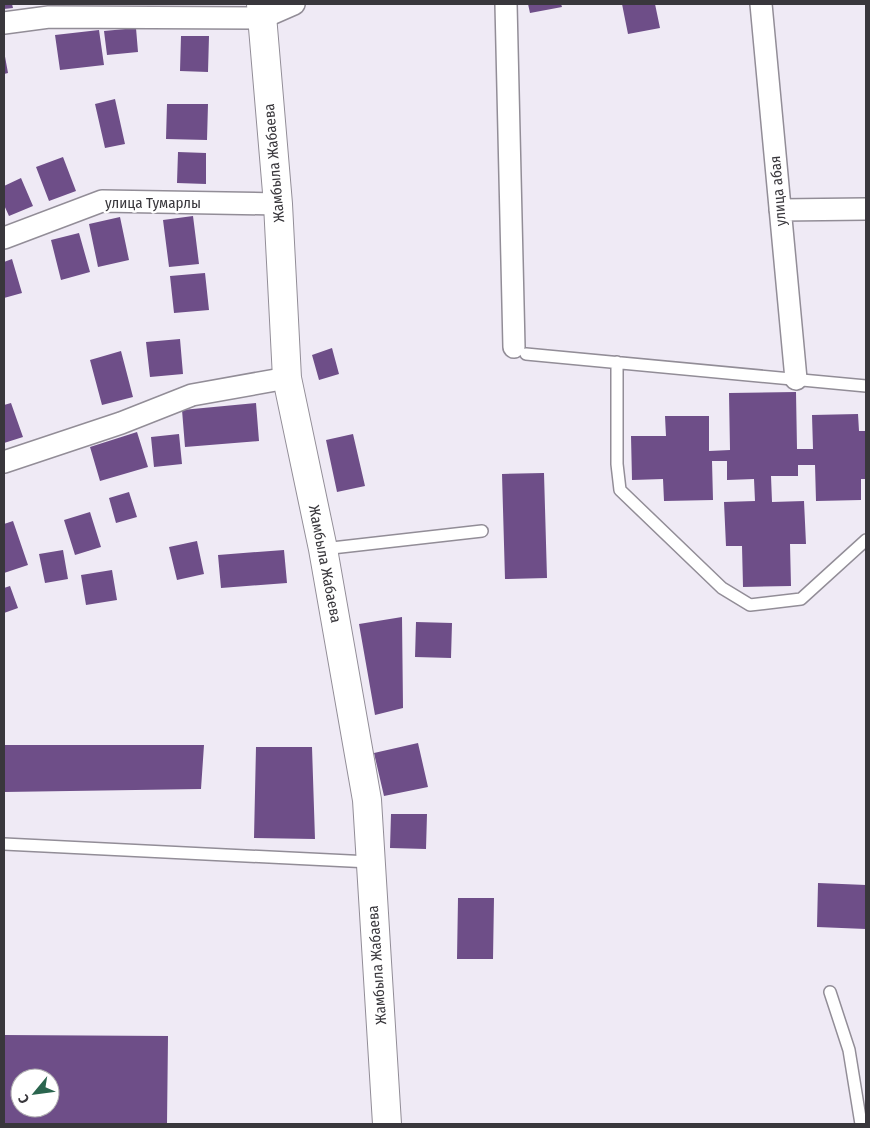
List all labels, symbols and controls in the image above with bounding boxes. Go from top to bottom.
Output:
street label: Жамбыла Жабаева [260,103,288,223]
street label: улица абая [766,155,790,227]
street label: улица Тумарлы [105,194,201,212]
street label: Жамбыла Жабаева [305,504,345,624]
street label: Жамбыла Жабаева [364,905,390,1025]
north arrow [10,1068,60,1118]
text: С [15,1091,33,1106]

